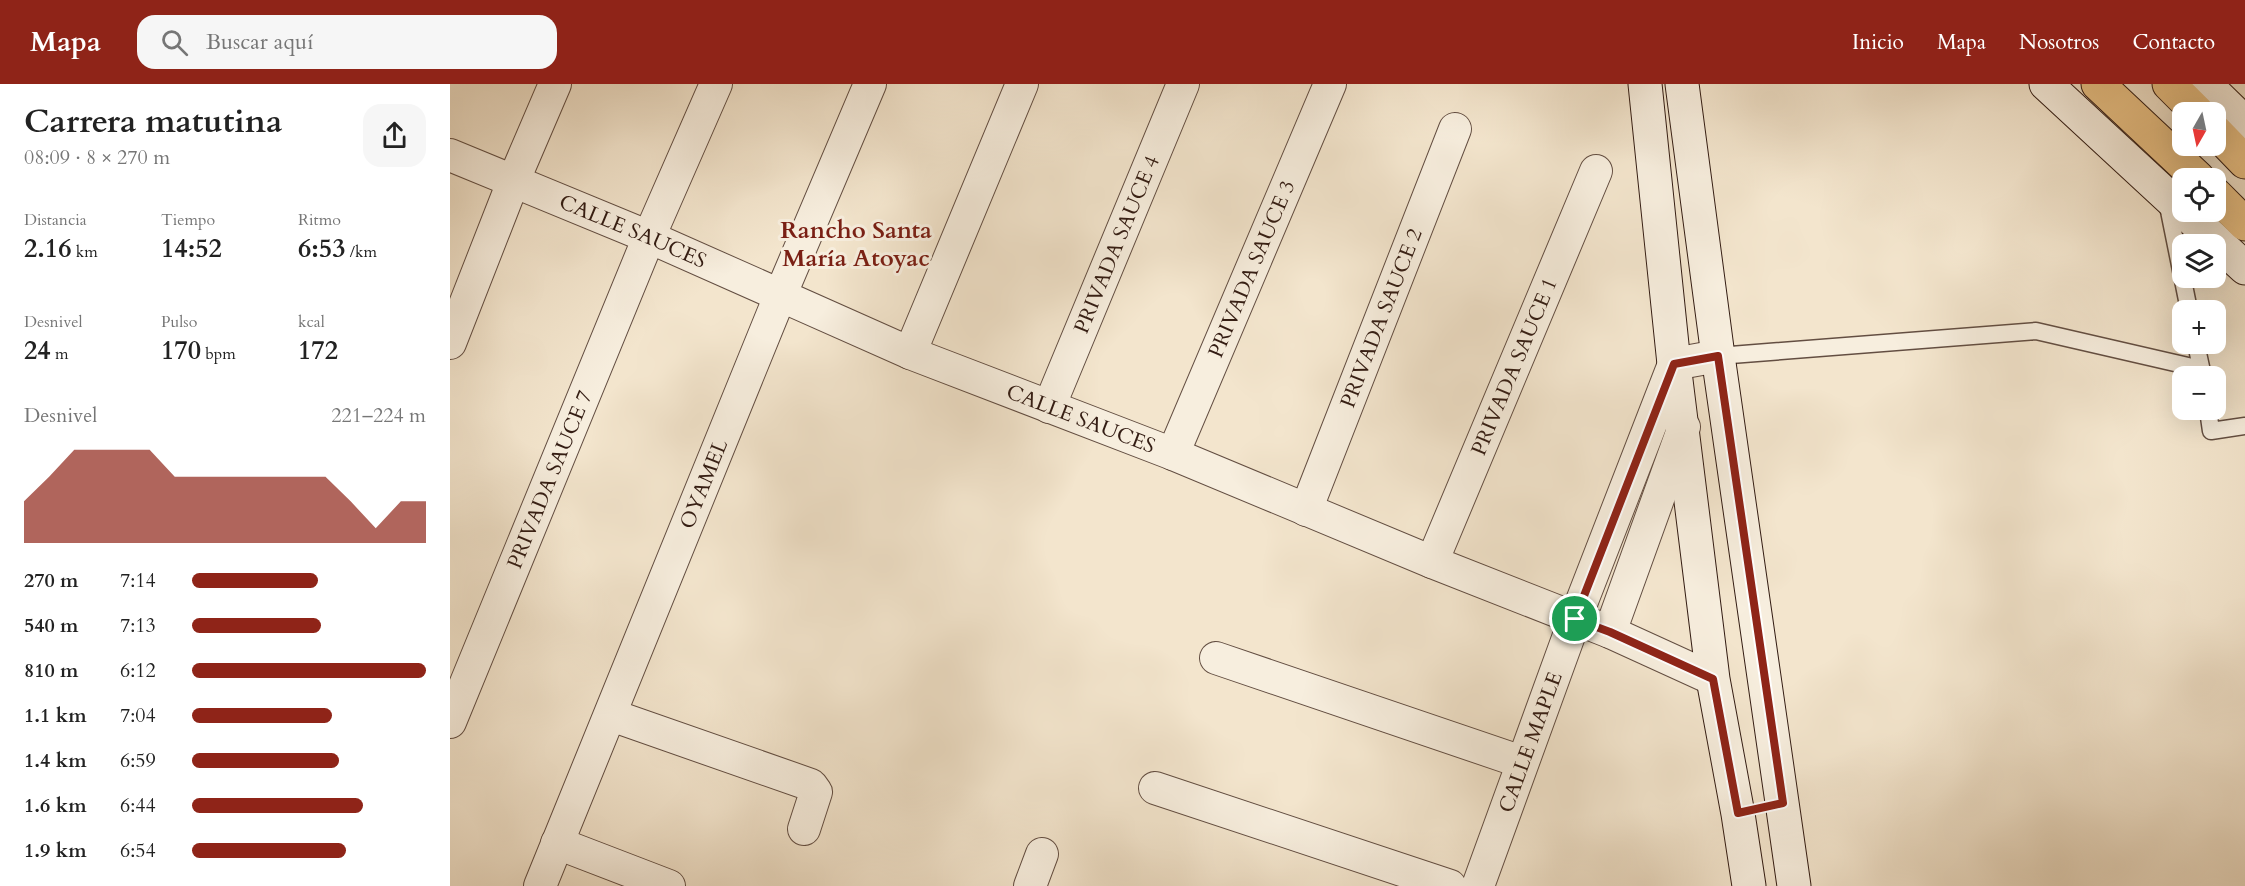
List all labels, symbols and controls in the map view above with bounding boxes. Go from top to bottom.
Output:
search box [137,15,557,69]
text: Mapa [30,23,101,61]
icon: search [158,26,191,59]
text: Buscar aquí [206,27,313,57]
text: Inicio [1852,28,1904,57]
text: Mapa [1937,28,1986,57]
text: Nosotros [2019,28,2099,57]
text: Contacto [2132,28,2215,57]
text: Carrera matutina [24,99,282,144]
north arrow [2172,102,2226,156]
map controls [2172,102,2226,420]
button: share [363,104,426,167]
text: 08:09 · 8 × 270 m [24,144,170,171]
street label: PRIVADA SAUCE 4 [1067,151,1167,338]
button: locate [2172,168,2226,222]
street label: PRIVADA SAUCE 3 [1201,176,1302,362]
street label: CALLE SAUCES [555,188,711,276]
text: Distancia [24,209,87,231]
text: Tiempo [161,209,215,231]
text: Ritmo [298,209,341,231]
district label: Rancho Santa María Atoyac [780,214,932,275]
street label: PRIVADA SAUCE 2 [1333,224,1430,412]
text: 2.16 [24,231,72,266]
text: 14:52 [161,231,222,266]
text: 6:53 [298,231,346,266]
button: layers [2172,234,2226,288]
text: km [72,241,98,263]
text: /km [346,241,377,263]
street label: PRIVADA SAUCE 1 [1464,273,1565,460]
button: + [2172,300,2226,354]
text: Desnivel [24,311,83,333]
text: Pulso [161,311,197,333]
text: kcal [298,311,325,333]
text: 24 [24,333,51,368]
text: 170 [161,333,201,368]
text: 172 [298,333,338,368]
text: m [51,343,68,365]
text: bpm [201,343,236,365]
button: − [2172,366,2226,420]
street label: CALLE SAUCES [1002,377,1159,461]
street label: PRIVADA SAUCE 7 [500,386,600,573]
text: Desnivel [24,402,97,429]
text: 221–224 m [331,402,426,429]
street label: OYAMEL [673,435,735,533]
text: 270 m [24,567,79,594]
text: 7:14 [120,567,156,594]
pin [1549,593,1600,644]
icon: arrive [1558,602,1591,635]
text: 540 m [24,612,79,639]
text: 7:13 [120,612,156,639]
text: 810 m [24,657,79,684]
text: 6:12 [120,657,156,684]
street label: CALLE MAPLE [1492,668,1570,817]
text: 1.1 km [24,702,87,729]
text: 7:04 [120,702,156,729]
text: 1.4 km [24,747,87,774]
text: 6:59 [120,747,156,774]
text: 1.6 km [24,792,87,819]
text: 6:44 [120,792,156,819]
text: 1.9 km [24,837,87,864]
text: 6:54 [120,837,156,864]

